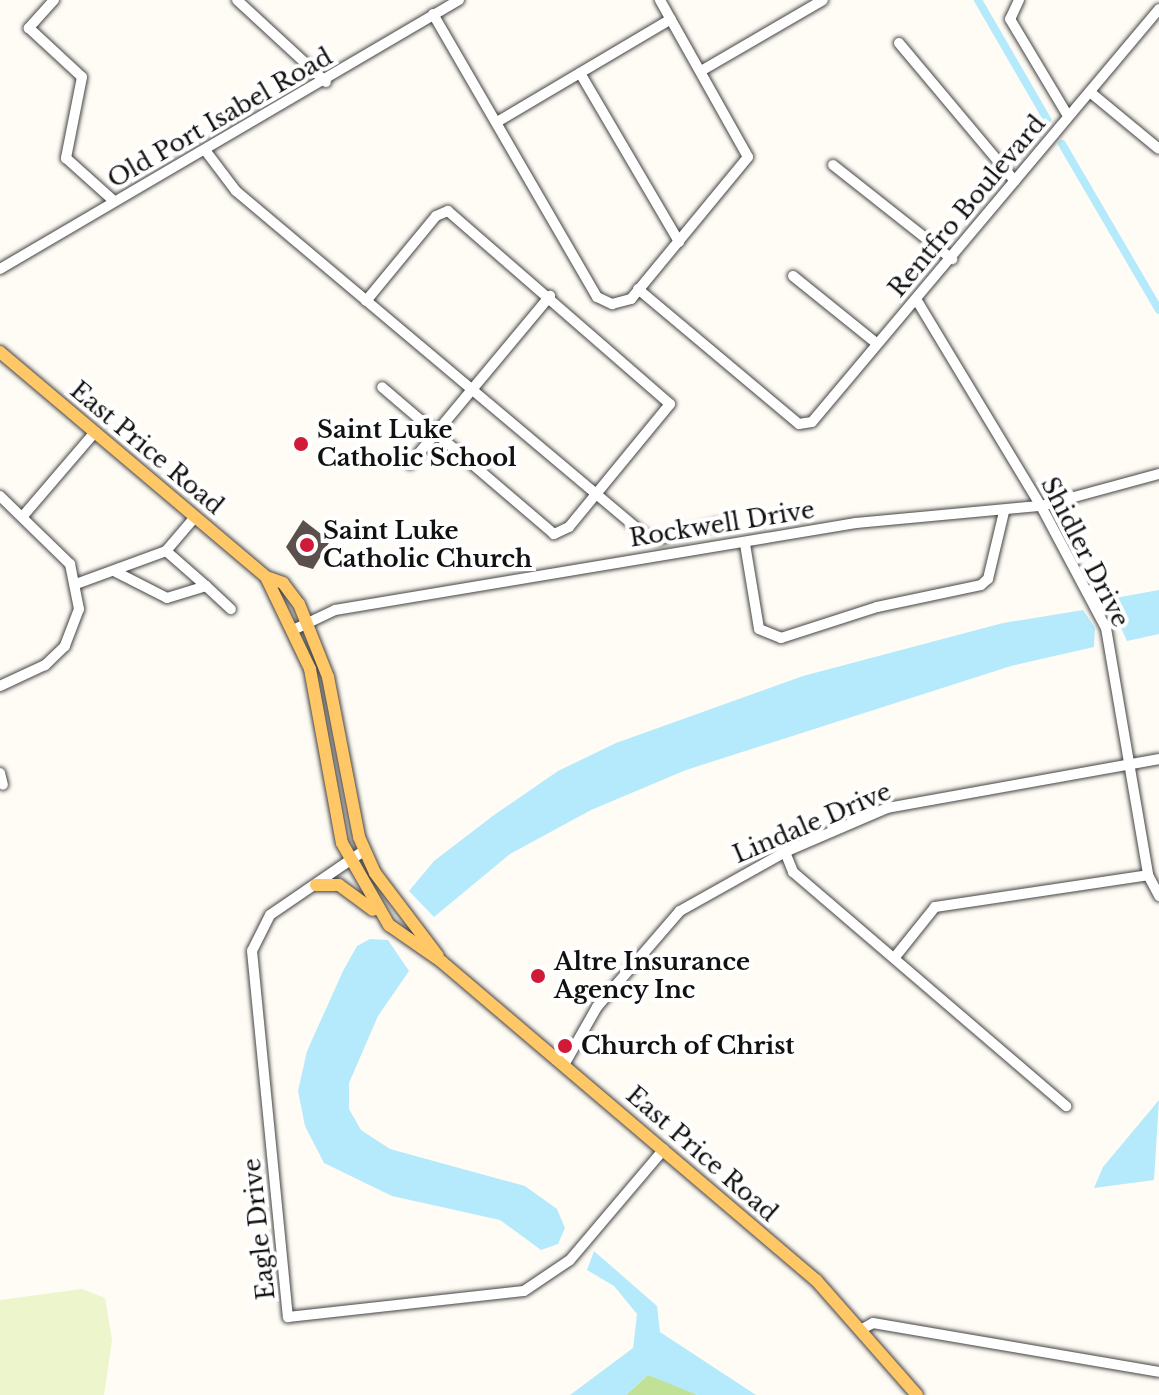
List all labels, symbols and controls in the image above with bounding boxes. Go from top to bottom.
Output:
street label: Old Port Isabel Road [103,42,337,194]
street label: Rentfro Boulevard [883,109,1051,303]
street label: East Price Road [65,376,229,520]
place label: Saint Luke Catholic School [317,416,517,472]
marker: Saint Luke Catholic School [292,435,310,453]
street label: Shidler Drive [1035,472,1135,632]
street label: Rockwell Drive [627,495,817,553]
place label: Saint Luke Catholic Church [323,517,532,573]
marker: Saint Luke Catholic Church [298,536,316,554]
street label: Lindale Drive [729,777,895,869]
place label: Altre Insurance Agency Inc [554,948,750,1004]
marker: Altre Insurance Agency Inc [529,967,547,985]
place label: Church of Christ [581,1032,794,1060]
marker: Church of Christ [556,1037,574,1055]
street label: East Price Road [620,1080,784,1228]
street label: Eagle Drive [237,1157,281,1301]

